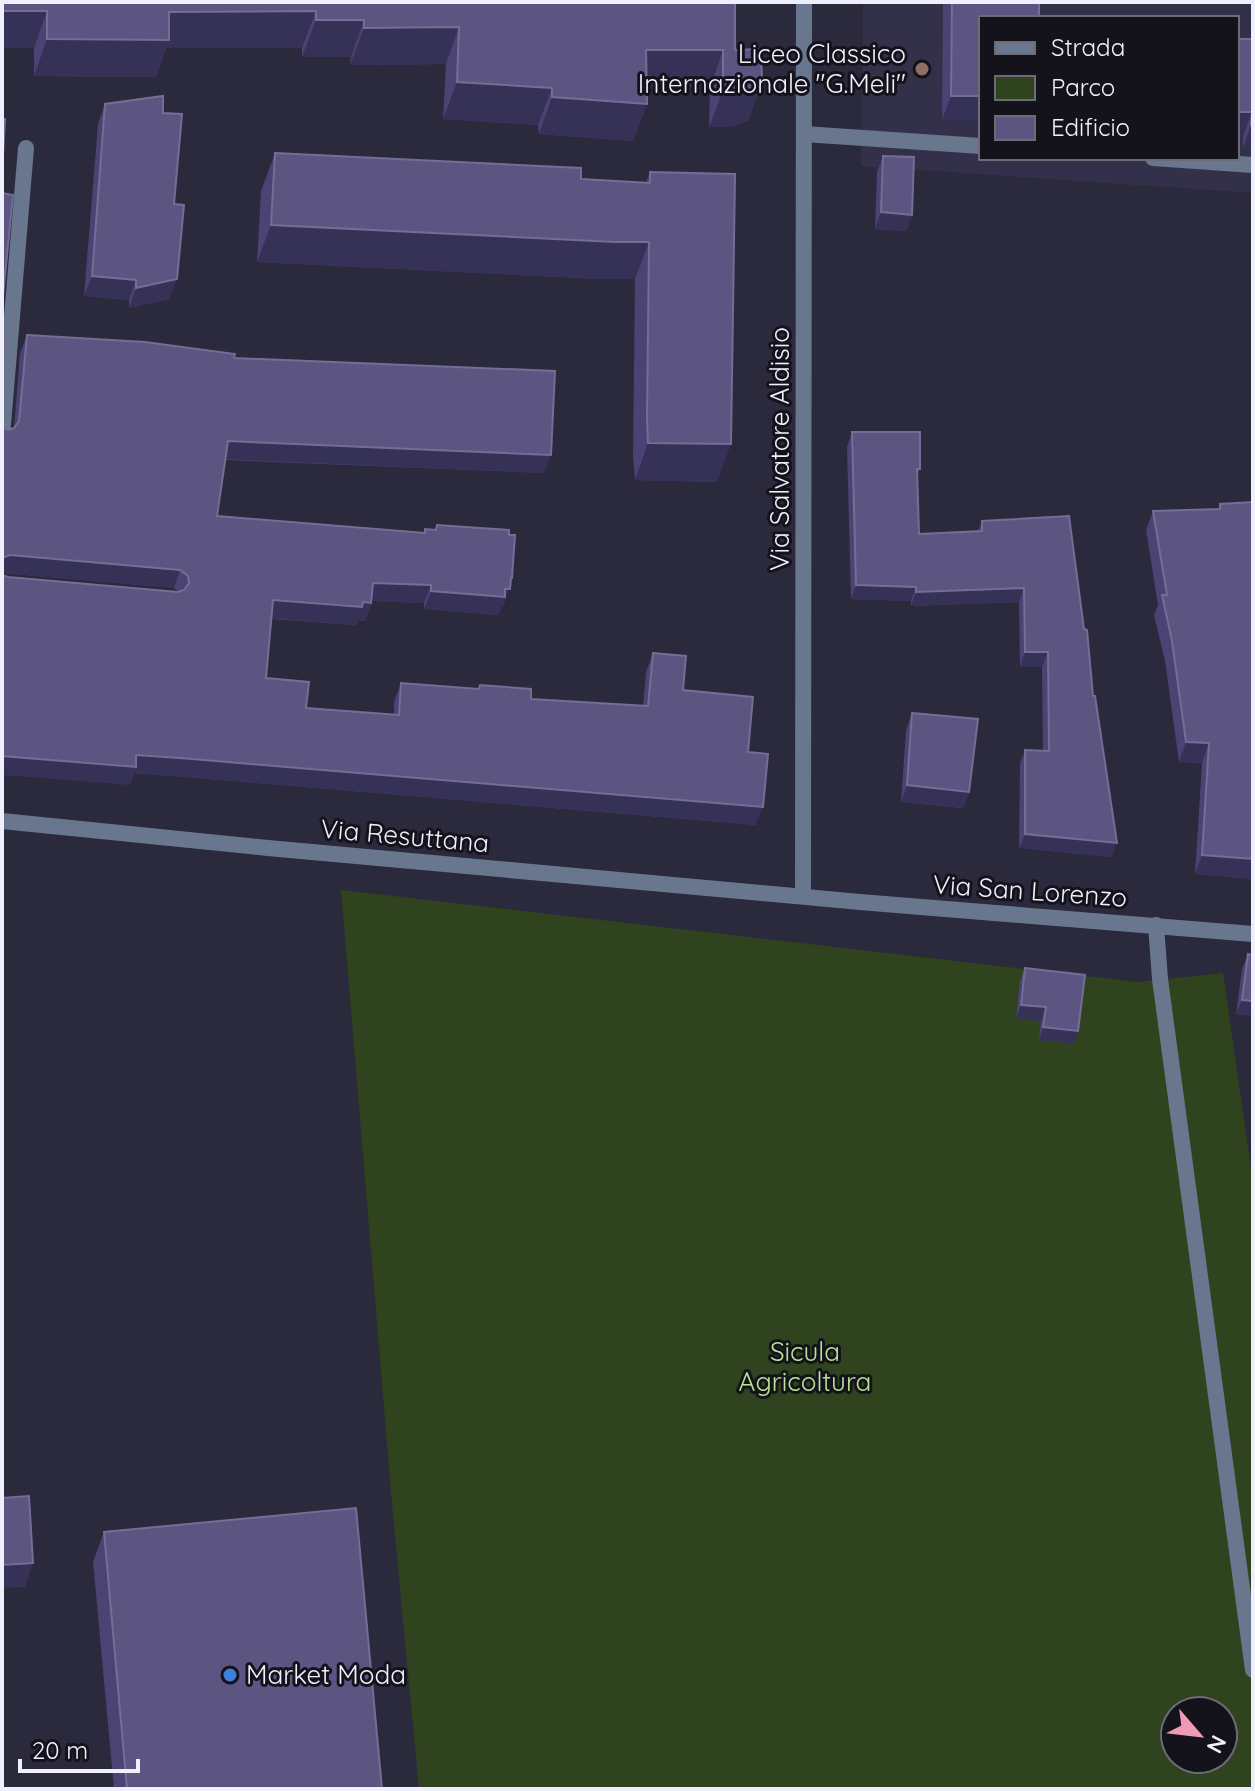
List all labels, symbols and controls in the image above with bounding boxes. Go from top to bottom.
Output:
legend [979,16,1239,160]
text: Strada [1051,32,1125,62]
place label: Liceo Classico Internazionale "G.Meli" [638,37,906,100]
marker: Liceo Classico Internazionale "G.Meli" [913,60,931,78]
text: Parco [1051,72,1115,102]
text: Edificio [1051,112,1130,142]
street label: Via Salvatore Aldisio [763,327,796,571]
street label: Via Resuttana [319,812,491,859]
street label: Via San Lorenzo [932,867,1128,914]
park label: Sicula Agricoltura [739,1335,871,1398]
place label: Market Moda [246,1658,406,1691]
marker: Market Moda [221,1666,239,1684]
north arrow [1159,1695,1239,1775]
scale bar [20,1723,138,1773]
text: N [1201,1731,1233,1758]
text: 20 m [32,1735,88,1765]

